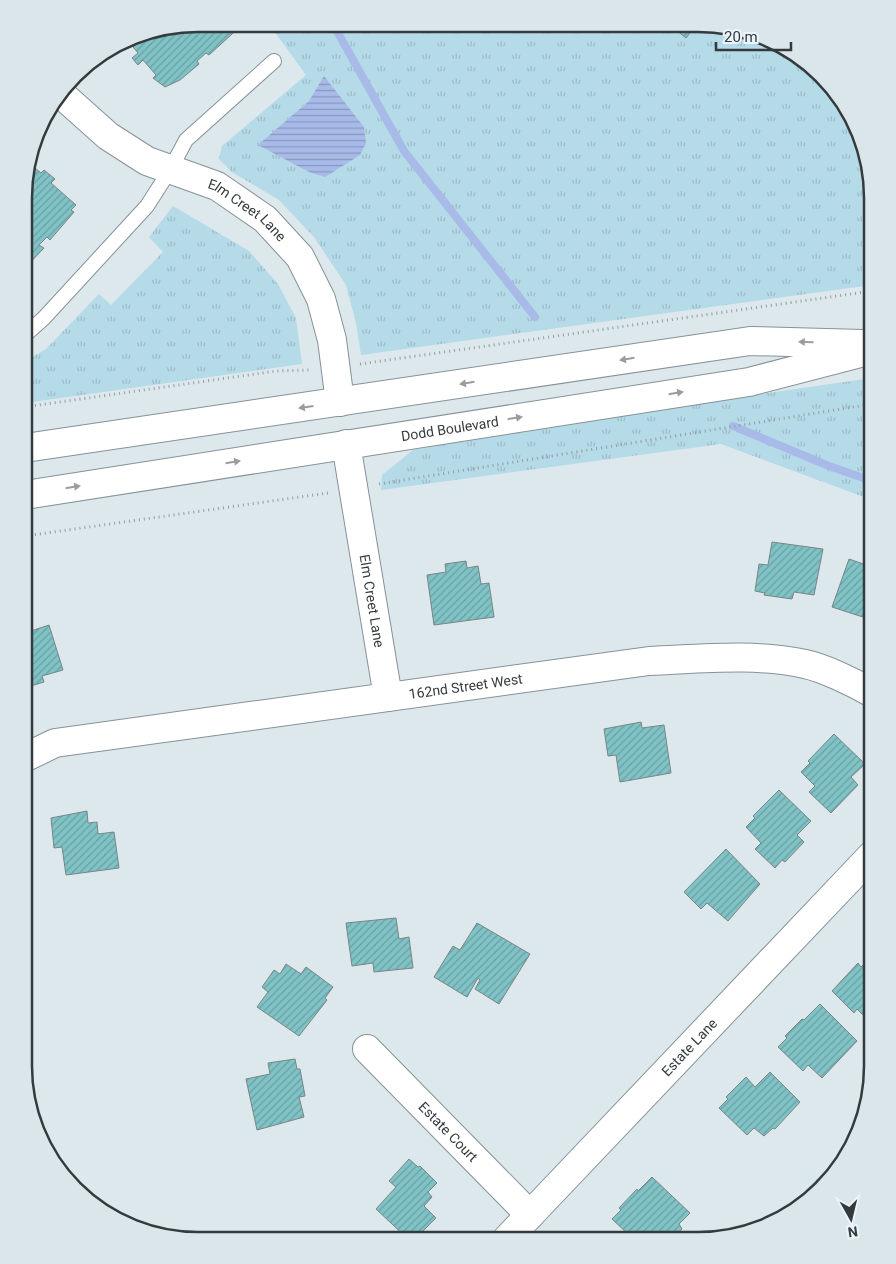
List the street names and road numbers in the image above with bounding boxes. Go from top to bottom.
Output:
street label: Elm Creet Lane [206,176,289,244]
street label: Dodd Boulevard [400,413,500,444]
street label: Elm Creet Lane [356,553,388,649]
street label: 162nd Street West [408,670,524,702]
street label: Estate Lane [658,1015,720,1079]
street label: Estate Court [415,1099,481,1165]

